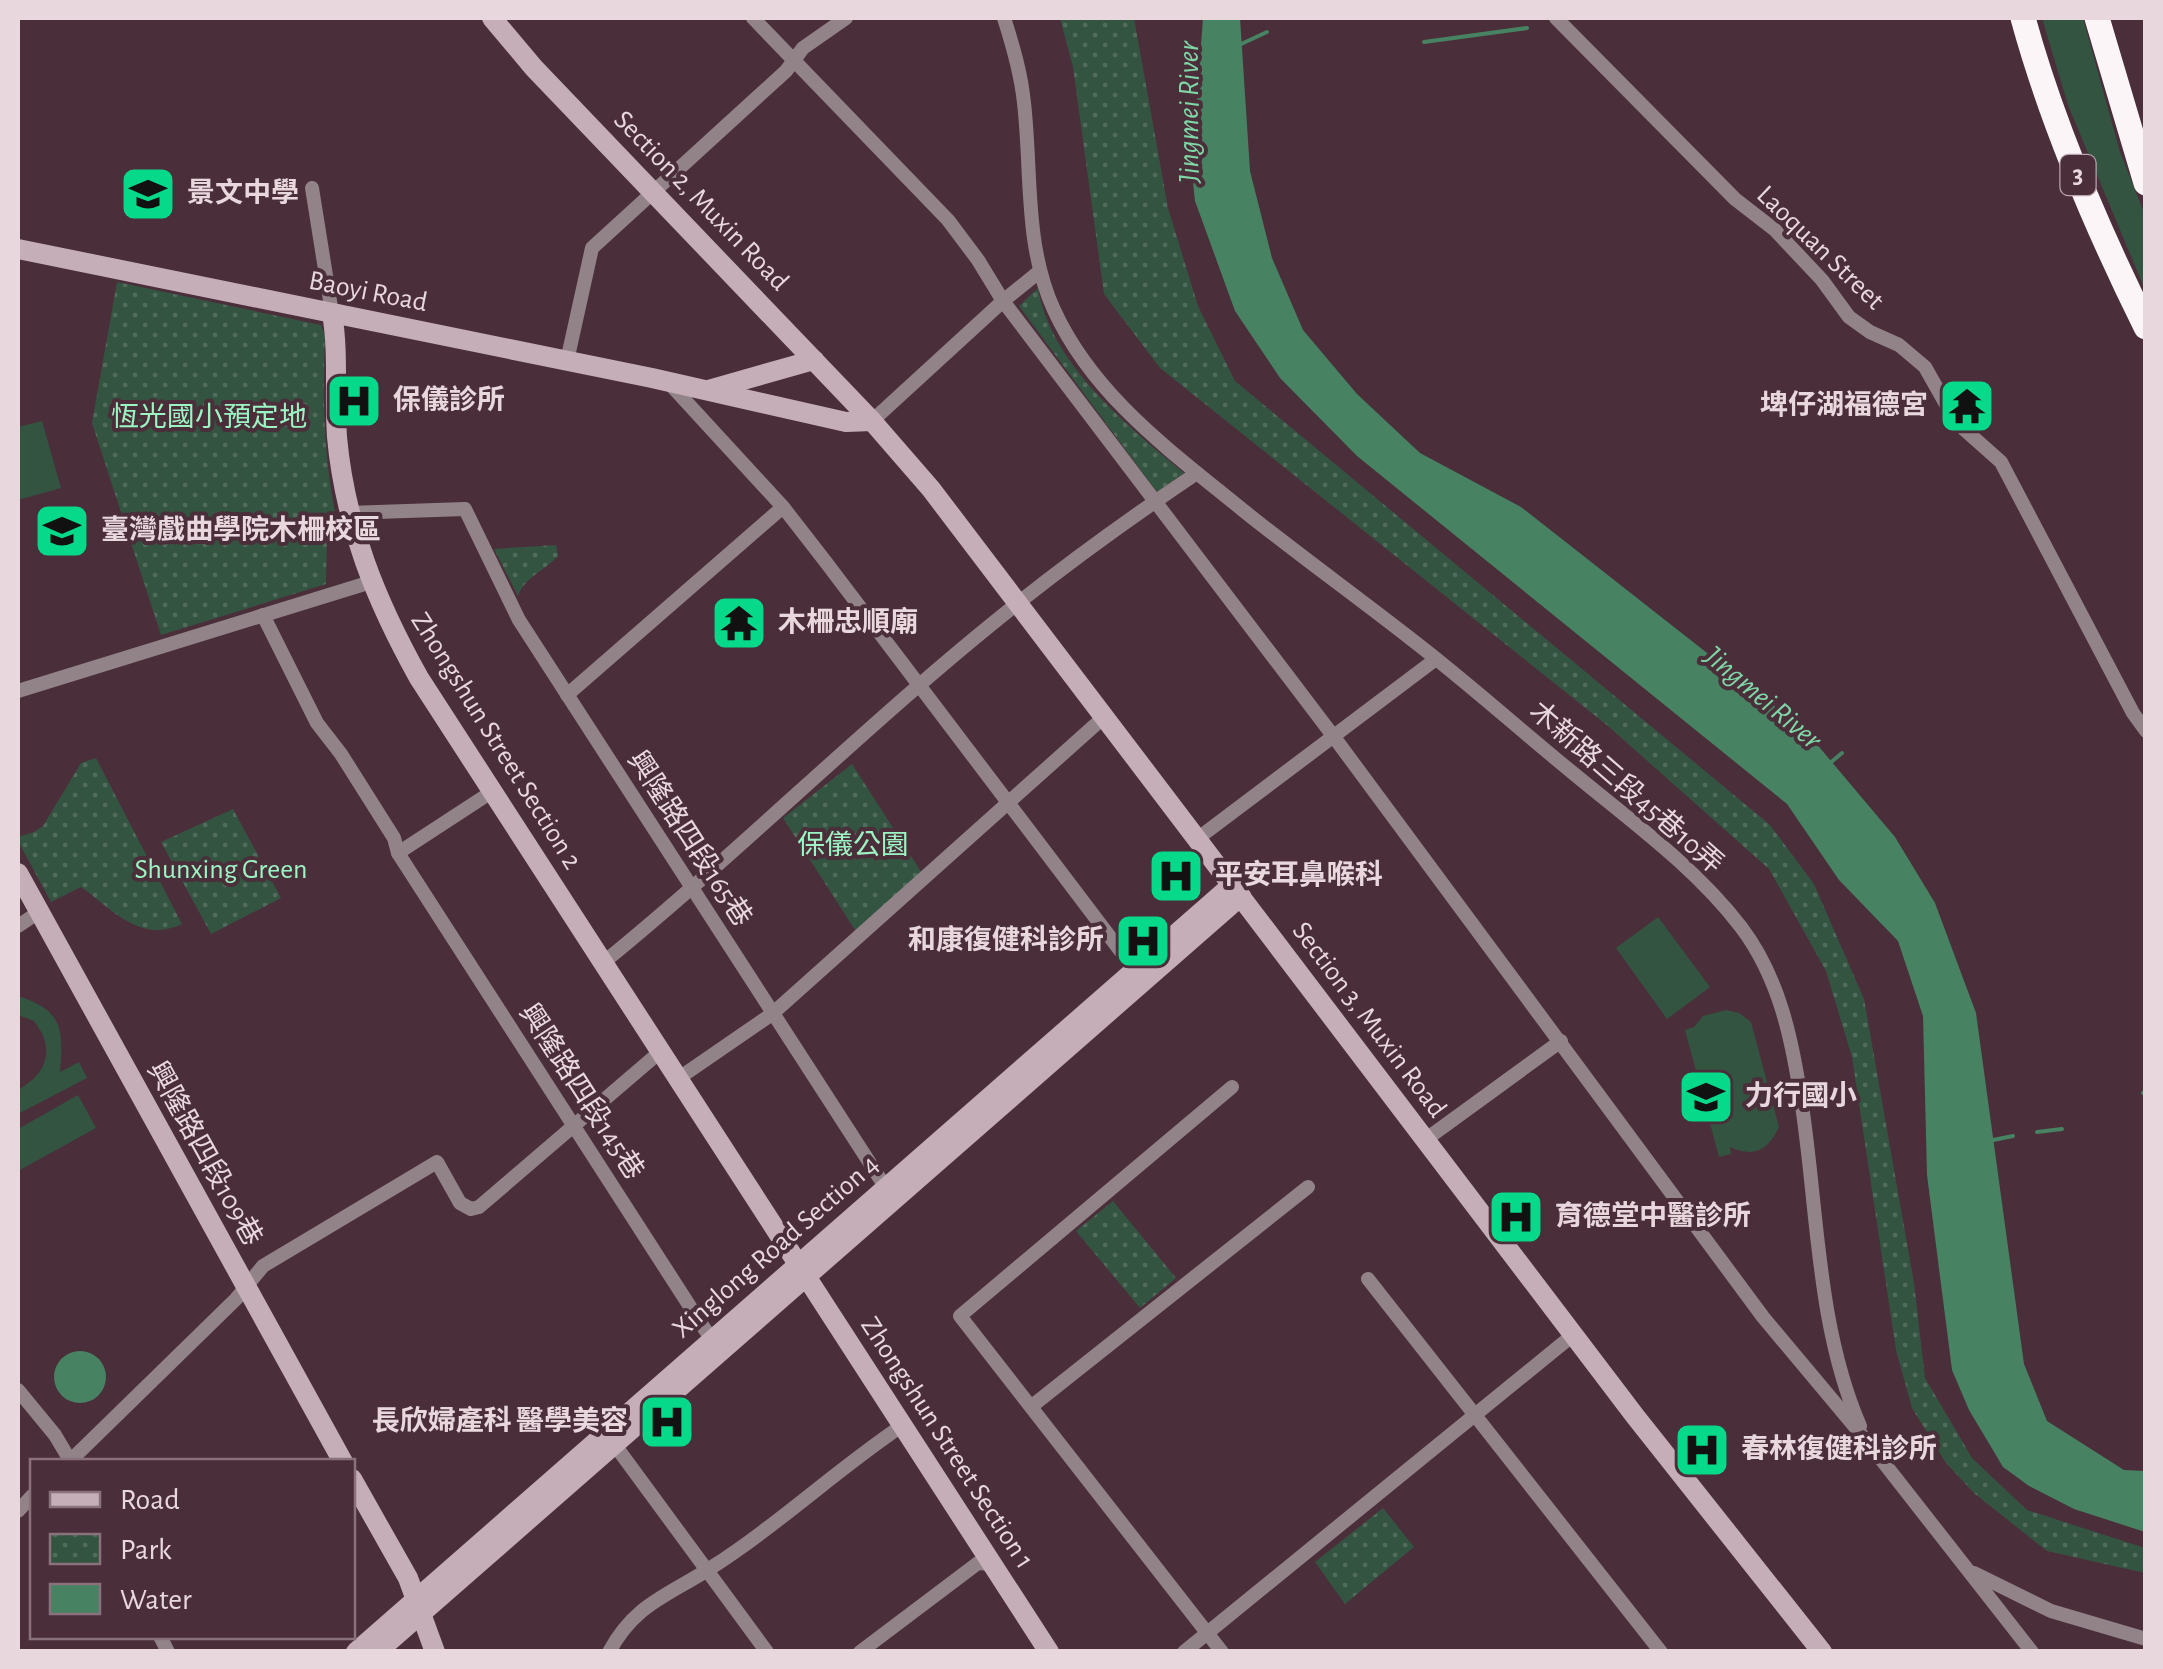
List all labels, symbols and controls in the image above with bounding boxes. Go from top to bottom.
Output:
water label: Jingmei River [1174,40,1204,184]
street label: Section 2, Muxin Road [608,106,794,296]
road number: 3 [2060,155,2096,195]
school or university icon: 景文中學 [118,164,178,224]
place label: 景文中學 [187,177,299,208]
street label: Laoquan Street [1751,181,1889,315]
street label: Baoyi Road [306,267,430,317]
hospital icon: 保儀診所 [324,371,384,431]
temple icon: 埤仔湖福德宮 [1937,376,1997,436]
place label: 保儀診所 [393,385,505,415]
place label: 埤仔湖福德宮 [1760,390,1928,420]
park label: 恆光國小預定地 [111,402,307,432]
school or university icon: 臺灣戲曲學院木柵校區 [32,501,92,561]
place label: 臺灣戲曲學院木柵校區 [101,514,381,545]
temple icon: 木柵忠順廟 [709,593,769,653]
place label: 木柵忠順廟 [778,606,918,637]
street label: Zhongshun Street Section 2 [406,608,586,874]
water label: Jingmei River [1698,640,1828,756]
street label: 木新路三段45巷10弄 [1524,695,1729,879]
street label: 興隆路四段165巷 [622,745,758,932]
park label: 保儀公園 [797,830,909,860]
hospital icon: 平安耳鼻喉科 [1146,846,1206,906]
park label: Shunxing Green [134,856,308,884]
place label: 平安耳鼻喉科 [1215,859,1383,890]
hospital icon: 和康復健科診所 [1113,911,1173,971]
street label: Section 3, Muxin Road [1287,917,1451,1123]
place label: 和康復健科診所 [908,924,1104,955]
street label: 興隆路四段145巷 [514,998,650,1185]
street label: 興隆路四段109巷 [142,1056,268,1251]
school or university icon: 力行國小 [1676,1067,1736,1127]
place label: 力行國小 [1745,1081,1857,1111]
street label: Xinglong Road Section 4 [668,1150,884,1344]
hospital icon: 育德堂中醫診所 [1486,1187,1546,1247]
place label: 育德堂中醫診所 [1555,1200,1751,1231]
street label: Zhongshun Street Section 1 [855,1312,1039,1574]
hospital icon: 長欣婦產科 醫學美容 [637,1392,697,1452]
place label: 長欣婦產科 醫學美容 [372,1405,628,1436]
hospital icon: 春林復健科診所 [1672,1420,1732,1480]
place label: 春林復健科診所 [1741,1433,1937,1464]
legend [30,1459,355,1639]
text: Road [120,1485,180,1515]
text: Park [120,1535,172,1565]
text: Water [120,1585,192,1615]

